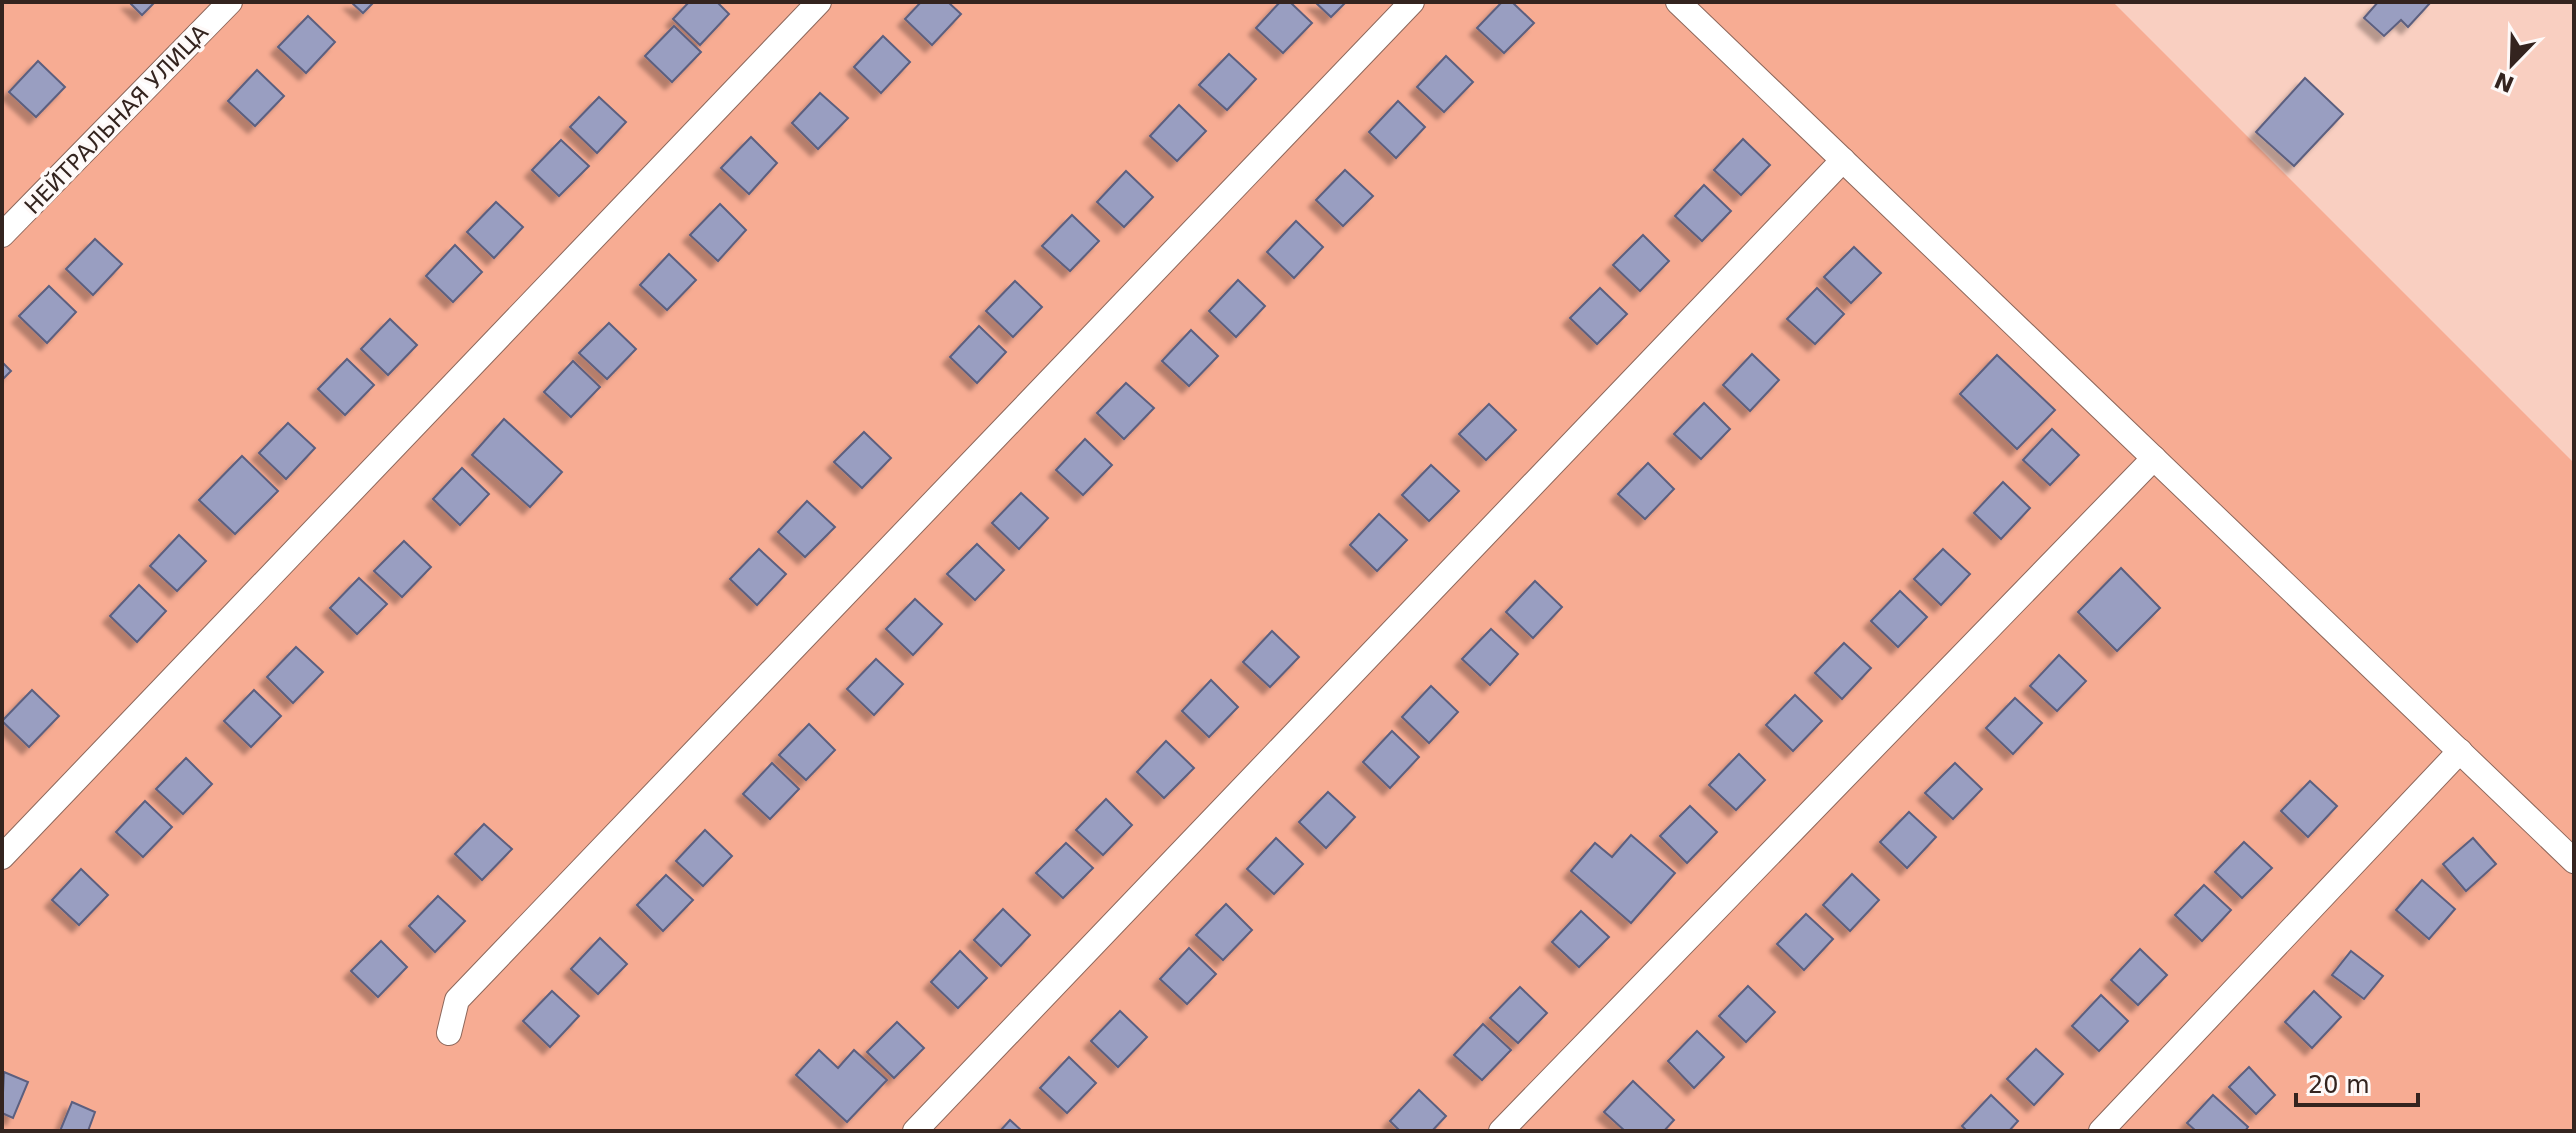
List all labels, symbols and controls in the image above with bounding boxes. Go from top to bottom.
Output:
street label: НЕЙТРАЛЬНАЯ УЛИЦА [20,20,213,219]
north arrow [2472,24,2552,104]
text: N [2491,67,2518,97]
scale bar [2296,1057,2418,1107]
text: 20 m [2308,1071,2370,1099]

